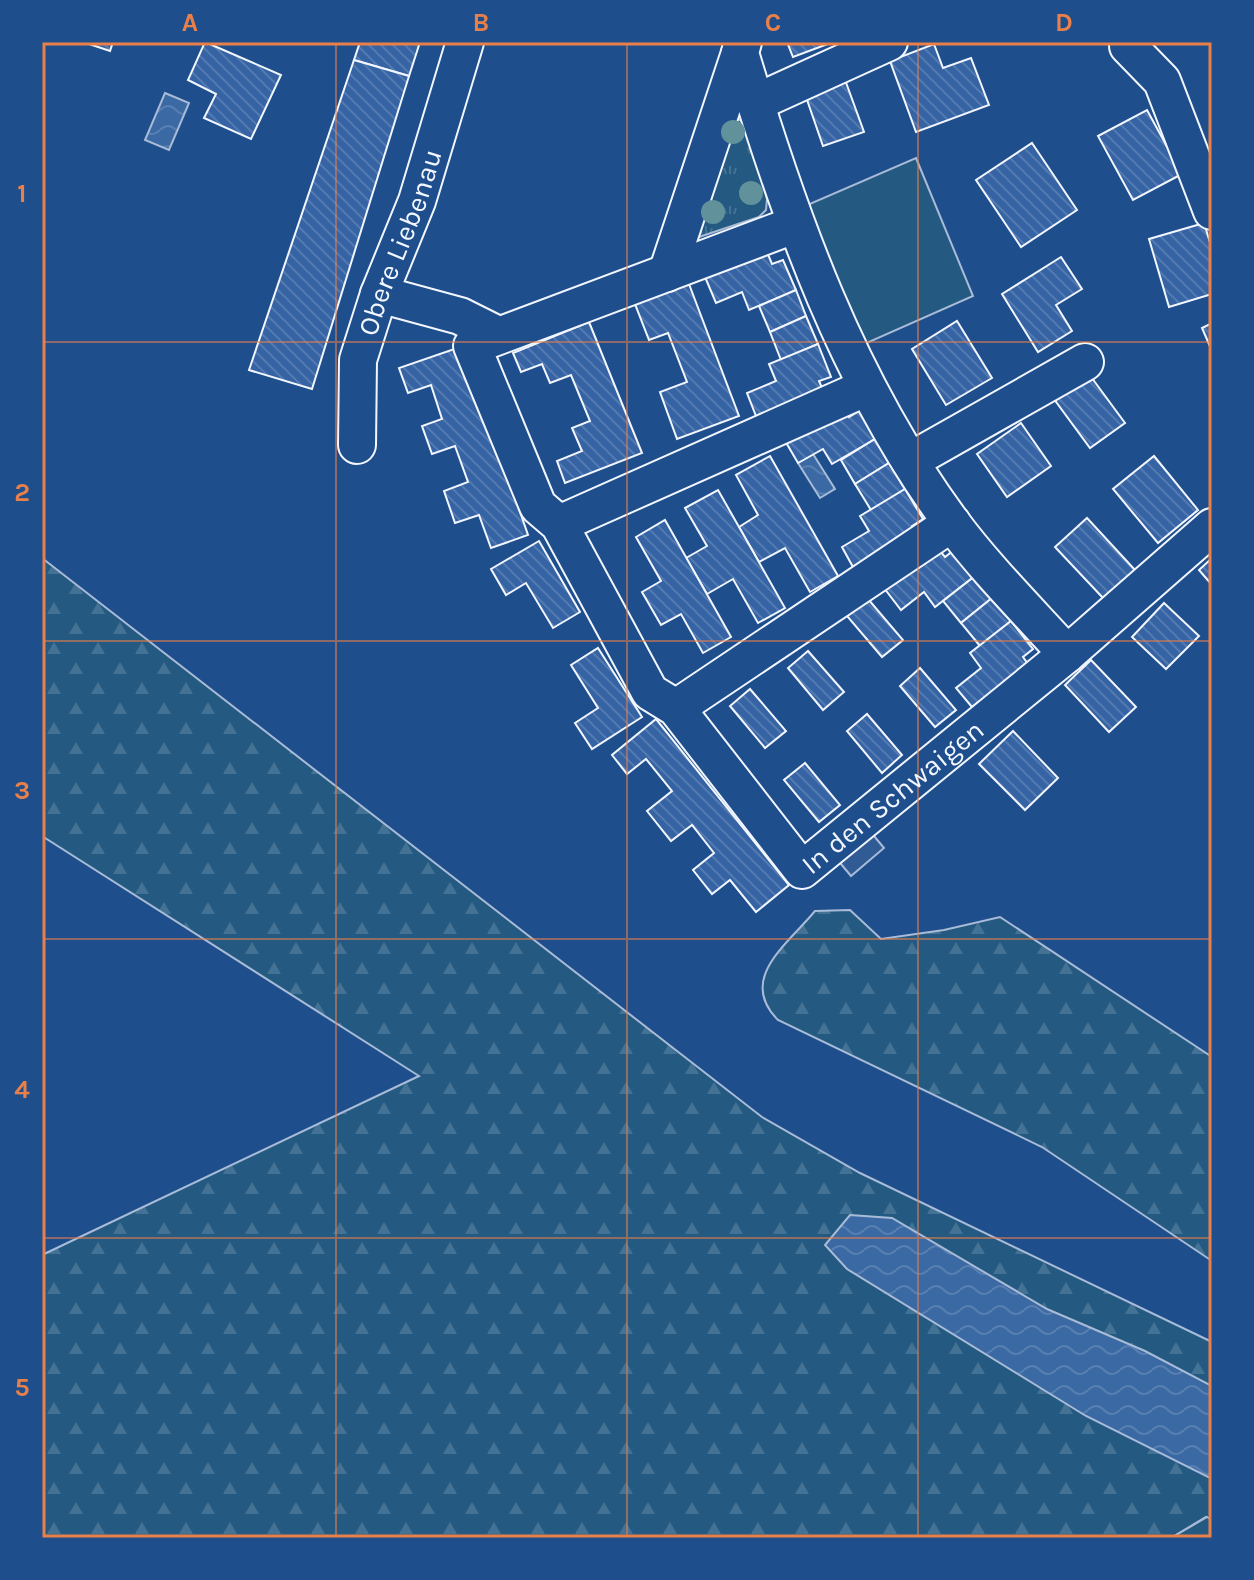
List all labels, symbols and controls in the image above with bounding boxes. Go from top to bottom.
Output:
text: A [182,7,198,38]
text: B [473,7,489,38]
text: C [765,7,781,38]
text: D [1055,7,1073,38]
street label: Obere Liebenau [350,145,448,339]
text: 1 [17,178,27,209]
text: 2 [14,477,30,508]
street label: In den Schwaigen [794,712,990,880]
text: 3 [14,775,30,806]
text: 4 [14,1074,30,1105]
text: 5 [14,1372,30,1403]

